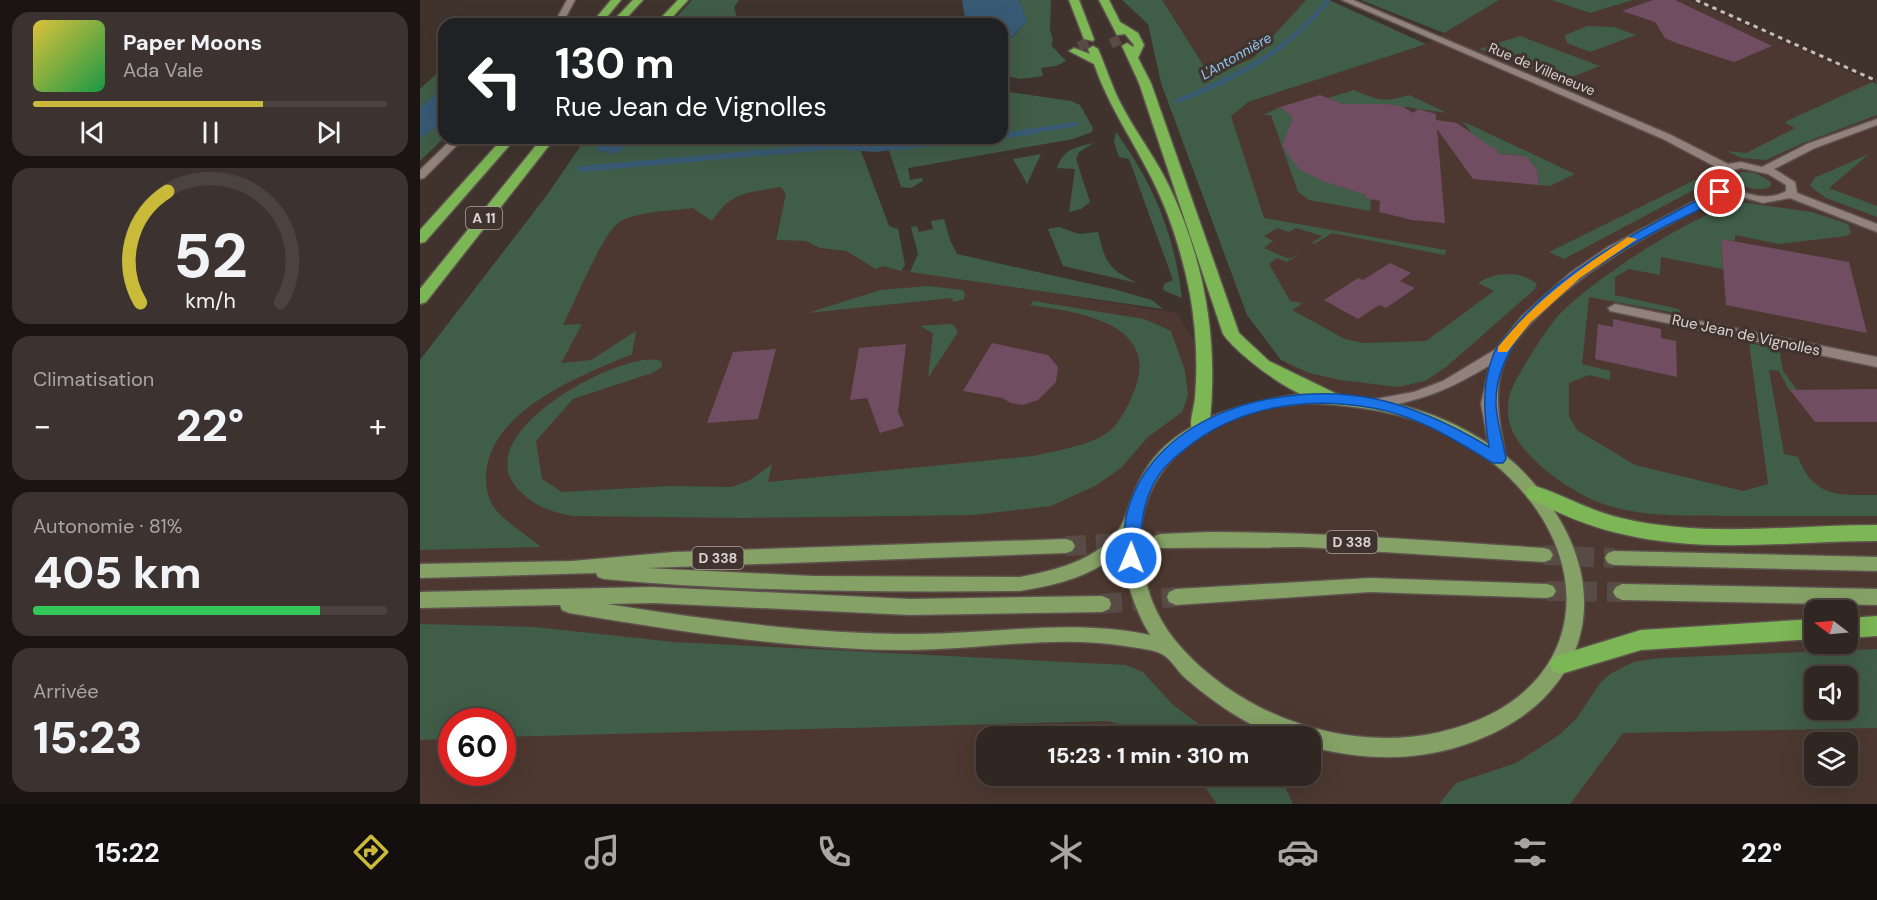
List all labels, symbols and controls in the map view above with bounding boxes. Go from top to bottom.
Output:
text: Paper Moons [123,28,262,57]
water label: L'Antonnière [1197,28,1275,84]
text: 130 m [555,36,675,91]
street label: Rue de Villeneuve [1486,38,1598,100]
icon: left [456,42,534,120]
text: Ada Vale [123,57,203,83]
text: Rue Jean de Vignolles [555,89,827,124]
icon: previous [76,116,109,149]
icon: pause [194,116,227,149]
icon: next [312,116,345,149]
pin [1694,166,1745,217]
icon: arrive [1703,175,1736,208]
road number: A 11 [466,207,502,229]
text: 52 [173,215,247,296]
text: km/h [185,287,235,315]
street label: Rue Jean de Vignolles [1670,310,1822,360]
text: Climatisation [33,366,154,392]
text: 22° [176,396,244,455]
text: − [33,404,51,447]
text: + [369,404,387,447]
text: Autonomie · 81% [33,513,183,539]
position arrow [1099,526,1163,590]
road number: D 338 [1326,531,1378,553]
text: 405 km [33,543,202,602]
road number: D 338 [692,547,744,569]
north arrow [1804,600,1858,654]
map controls [1804,600,1858,786]
button: sound [1804,666,1858,720]
text: Arrivée [33,678,99,704]
text: 15:23 [33,708,143,767]
speed limit sign: 60 [438,708,516,786]
button: layers [1804,732,1858,786]
text: 15:23 · 1 min · 310 m [1048,741,1249,770]
icon: directions [350,831,392,873]
icon: music [581,831,623,873]
icon: phone [813,831,855,873]
icon: climate [1045,831,1087,873]
icon: car [1277,831,1319,873]
icon: filters [1509,831,1551,873]
text: 15:22 [95,835,160,870]
text: 22° [1741,835,1782,870]

